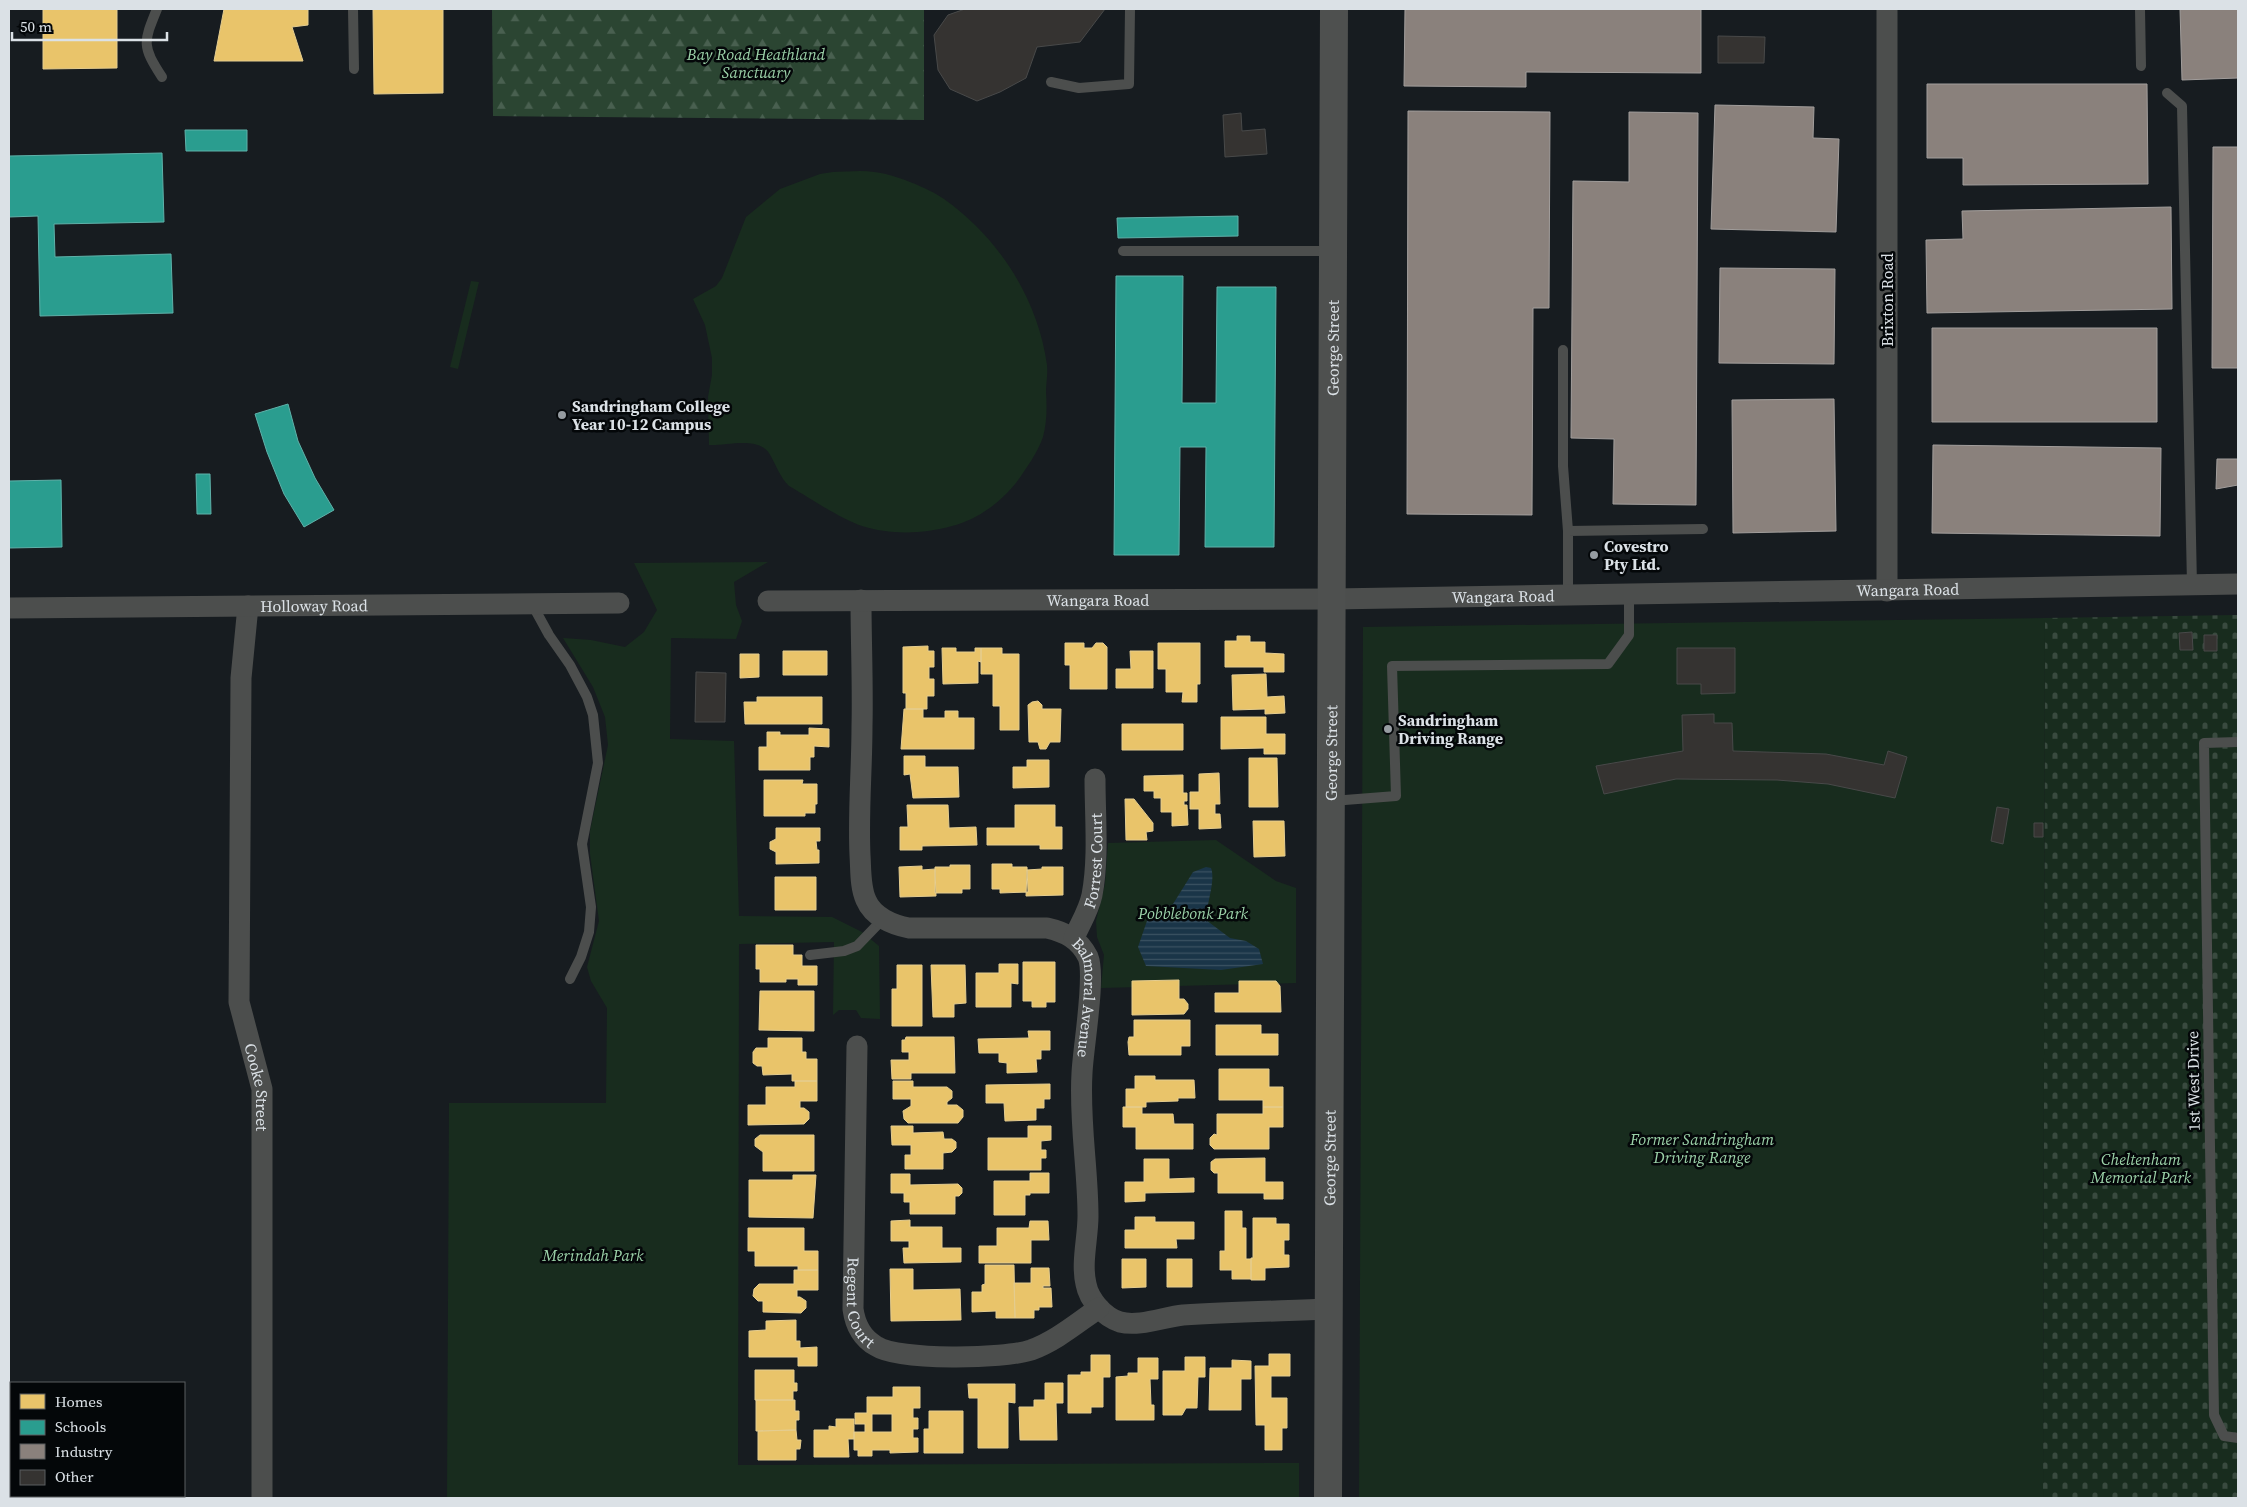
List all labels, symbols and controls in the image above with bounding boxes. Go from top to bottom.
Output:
scale bar [12,10,168,42]
text: 50 m [20,16,52,37]
park label: Bay Road Heathland Sanctuary [686,43,826,83]
street label: Brixton Road [1876,253,1898,347]
street label: George Street [1321,299,1344,396]
place label: Sandringham College Year 10-12 Campus [572,395,730,435]
marker: Sandringham College Year 10-12 Campus [556,409,568,421]
place label: Covestro Pty Ltd. [1604,535,1668,575]
marker: Covestro Pty Ltd. [1588,549,1600,561]
street label: Wangara Road [1856,578,1960,601]
street label: Wangara Road [1451,584,1555,608]
street label: Wangara Road [1047,589,1149,611]
street label: Holloway Road [260,594,368,617]
street label: George Street [1320,704,1342,801]
place label: Sandringham Driving Range [1398,709,1503,749]
marker: Sandringham Driving Range [1382,723,1394,735]
street label: Forrest Court [1078,812,1107,911]
park label: Pobblebonk Park [1137,902,1248,924]
street label: Balmoral Avenue [1067,932,1102,1059]
street label: 1st West Drive [2181,1031,2205,1131]
street label: Cooke Street [239,1041,273,1132]
street label: George Street [1318,1109,1341,1206]
park label: Former Sandringham Driving Range [1629,1128,1774,1168]
park label: Cheltenham Memorial Park [2090,1148,2192,1188]
park label: Merindah Park [541,1244,644,1266]
street label: Regent Court [842,1257,880,1353]
legend [10,1382,185,1497]
text: Homes [55,1391,102,1412]
text: Schools [55,1416,106,1437]
text: Industry [55,1441,113,1462]
text: Other [55,1466,94,1487]

